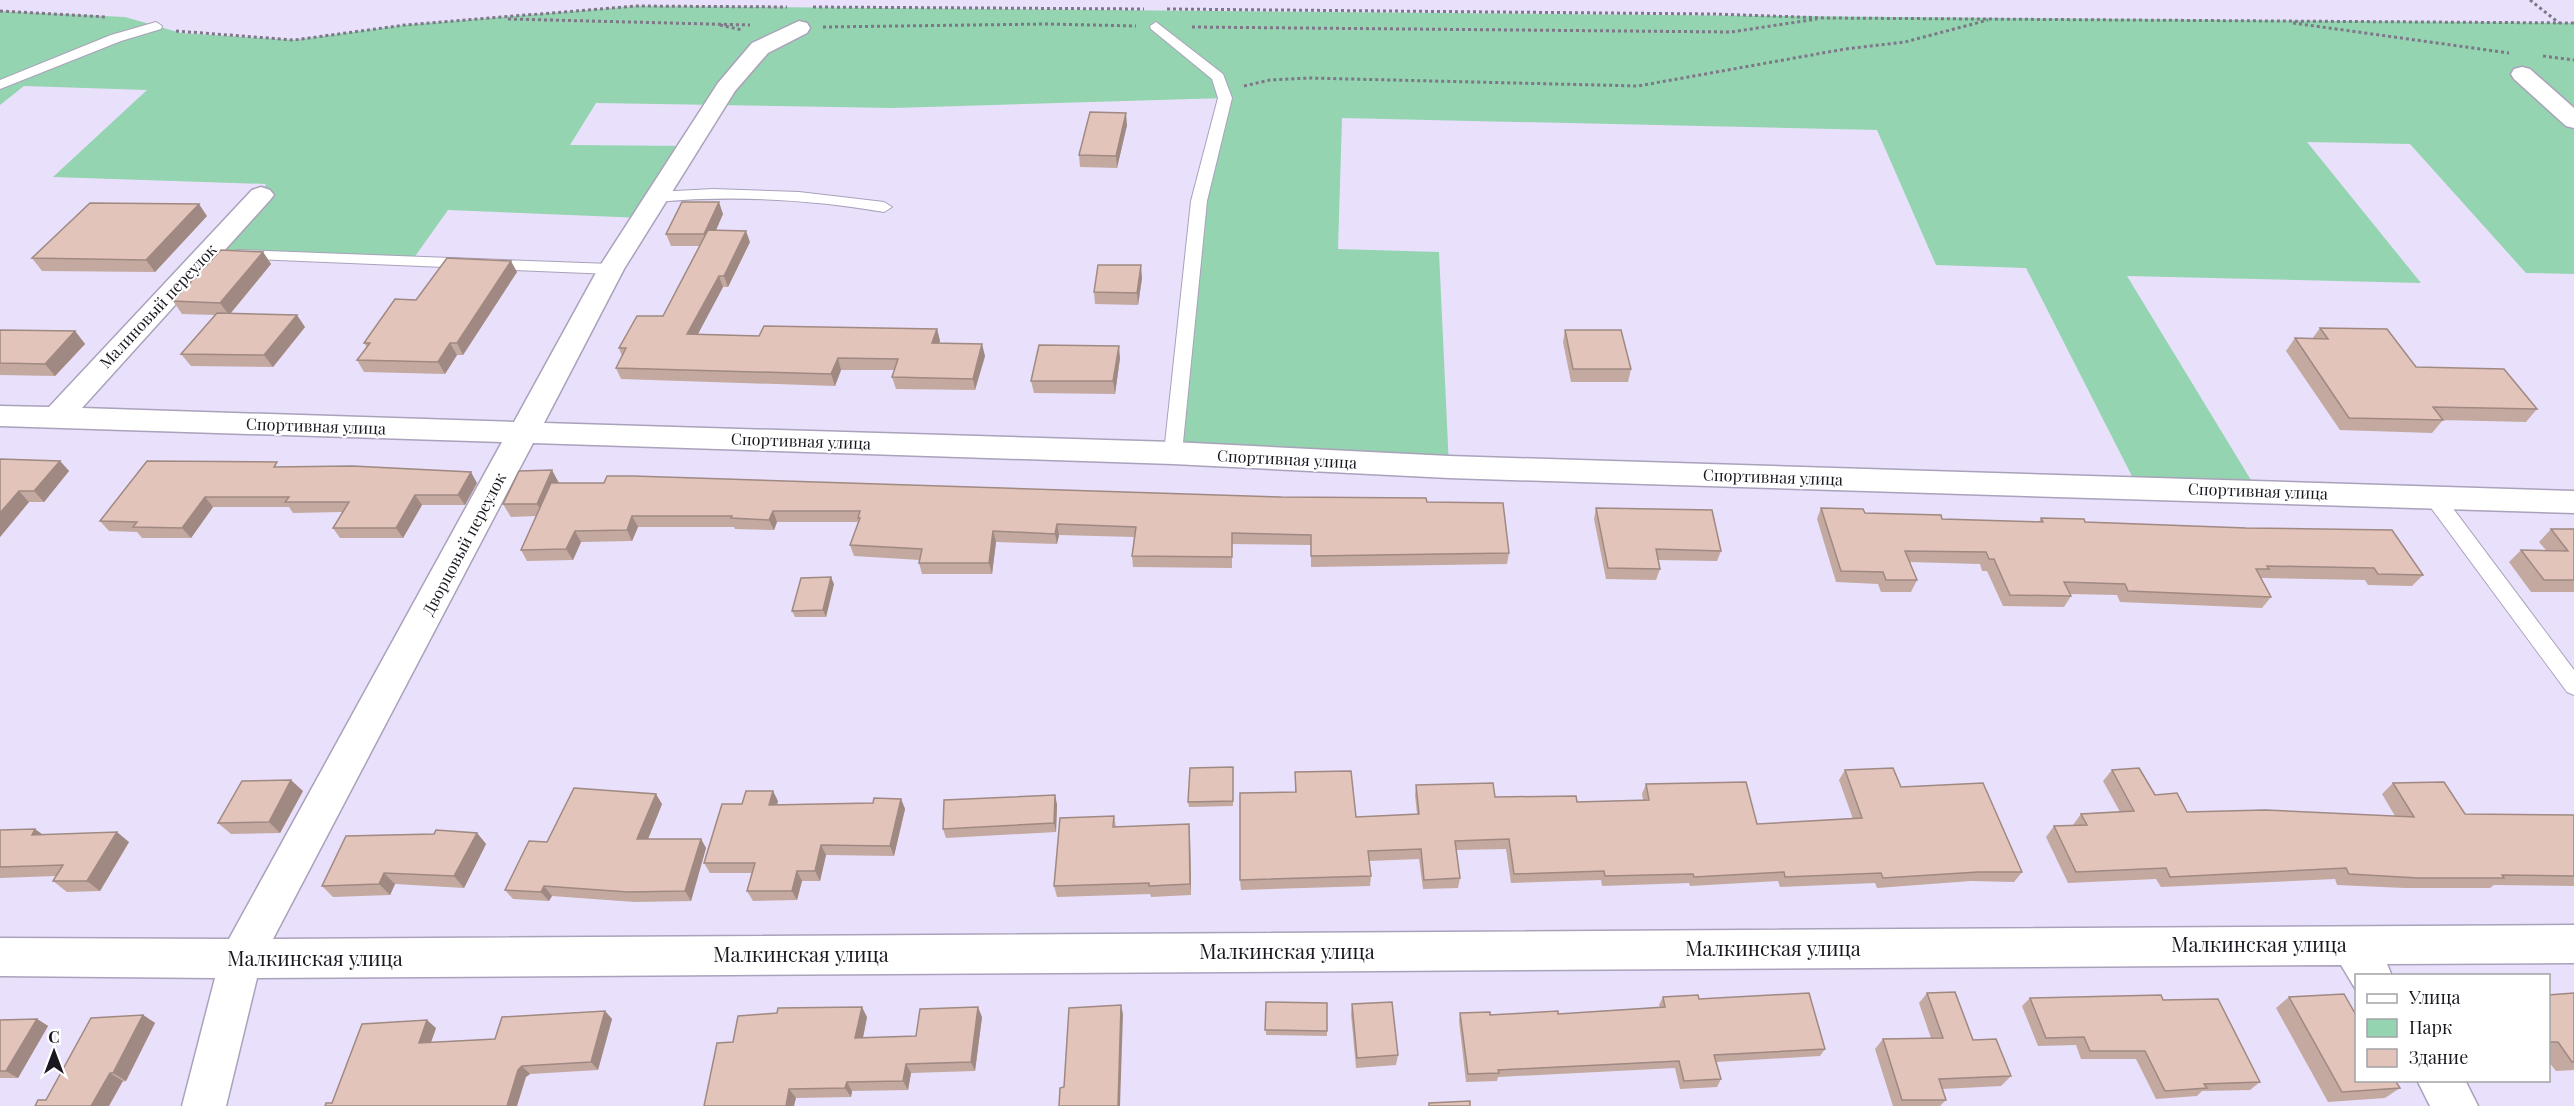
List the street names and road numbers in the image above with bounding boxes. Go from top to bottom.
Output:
street label: Малиновый переулок [94,239,221,372]
street label: Спортивная улица [246,413,386,438]
street label: Спортивная улица [731,428,871,453]
street label: Спортивная улица [1217,444,1358,473]
street label: Спортивная улица [1703,464,1843,489]
street label: Дворцовый переулок [417,469,510,619]
street label: Спортивная улица [2188,478,2328,503]
street label: Малкинская улица [2171,930,2347,957]
street label: Малкинская улица [1685,934,1861,961]
street label: Малкинская улица [1199,937,1375,964]
street label: Малкинская улица [713,940,889,967]
street label: Малкинская улица [227,944,403,971]

